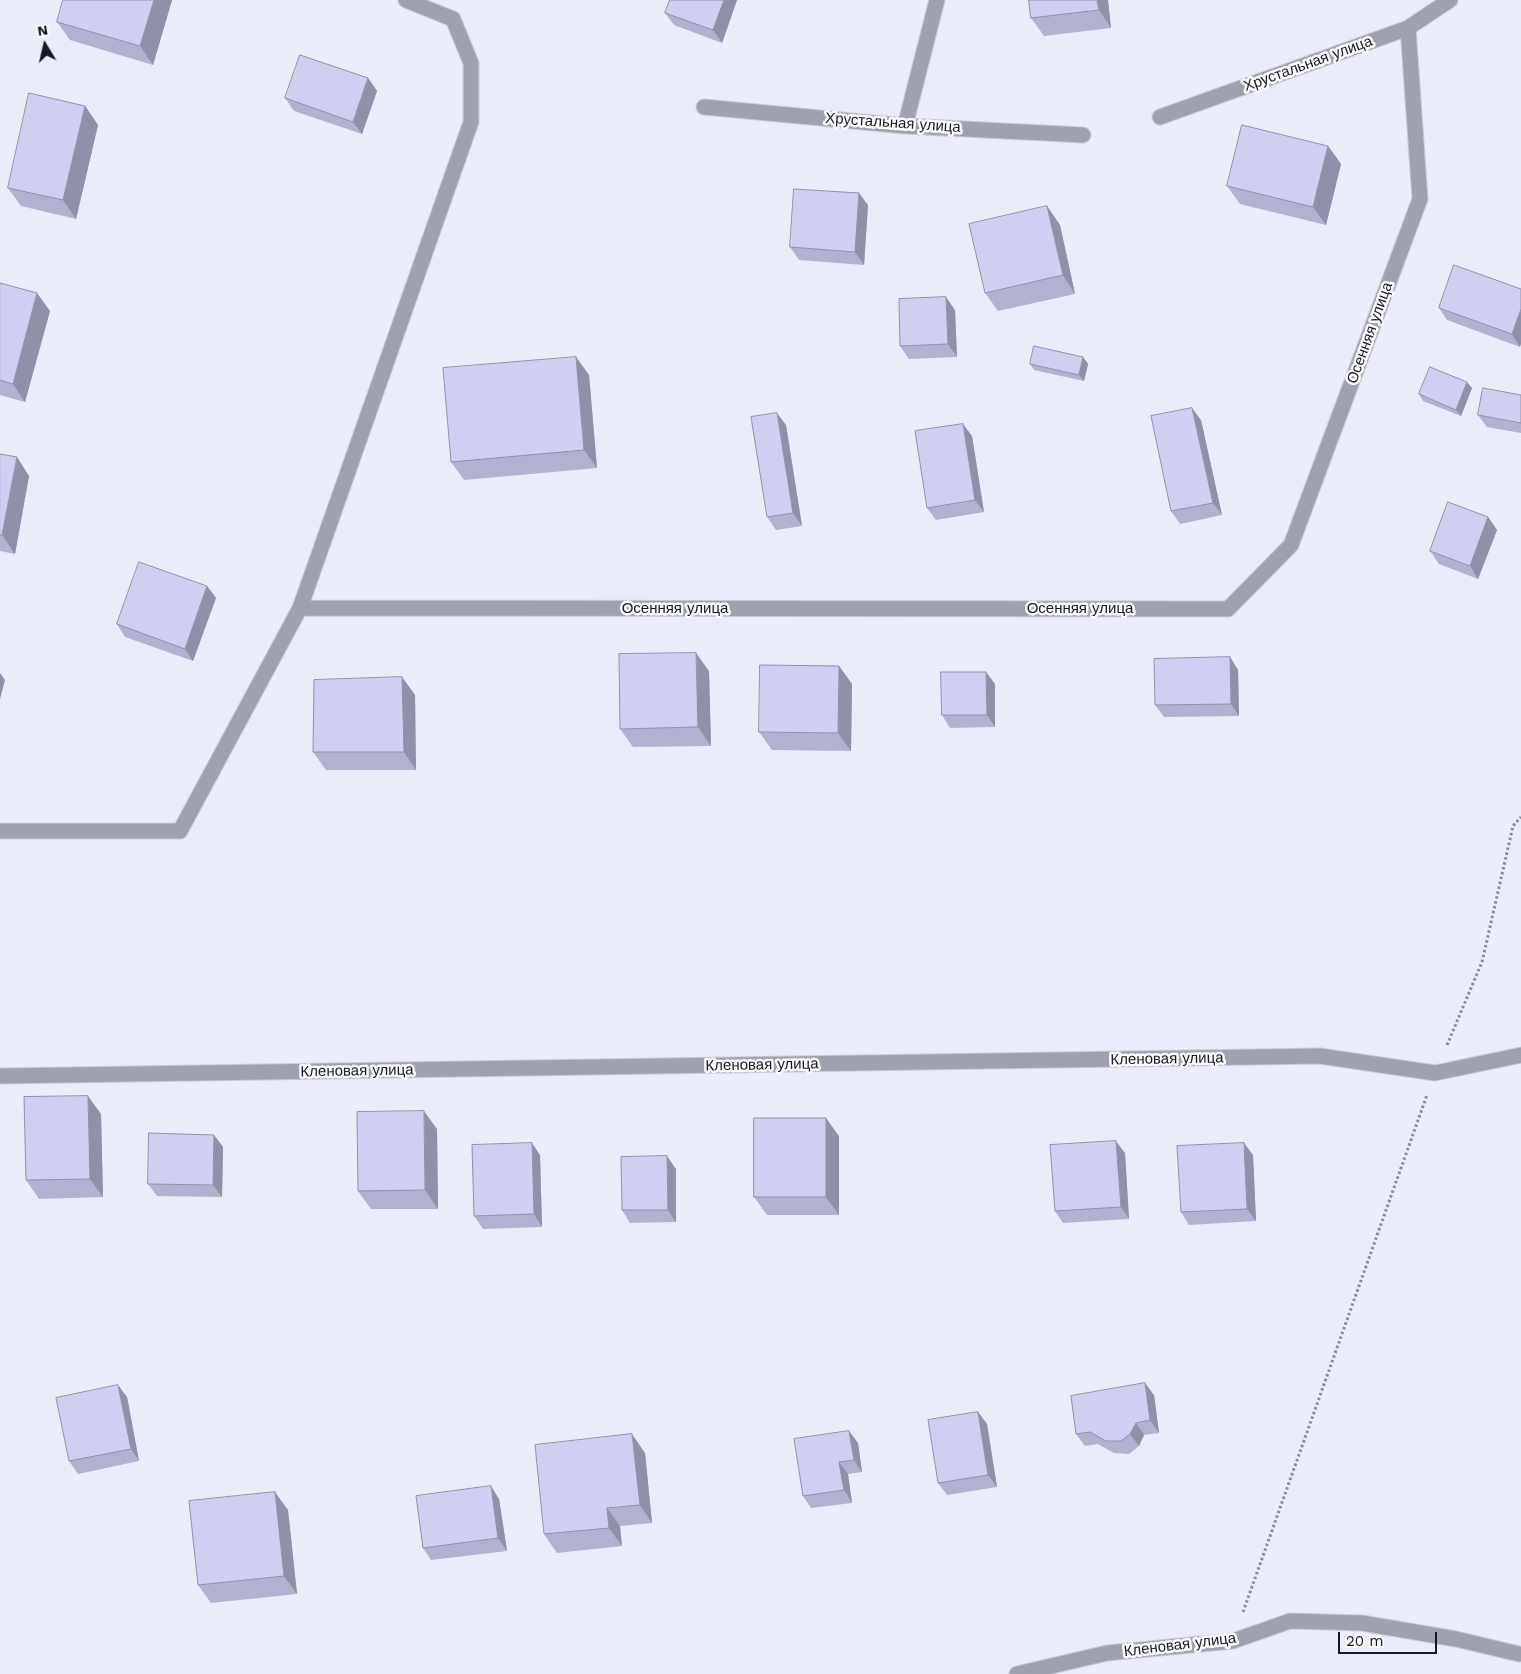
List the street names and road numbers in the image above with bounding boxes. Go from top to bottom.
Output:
street label: Хрустальная улица [1241,32,1375,96]
street label: Хрустальная улица [825,109,961,137]
street label: Осенняя улица [1343,280,1397,386]
street label: Осенняя улица [622,600,728,618]
street label: Осенняя улица [1027,600,1133,618]
street label: Кленовая улица [1110,1049,1224,1069]
street label: Кленовая улица [705,1055,819,1075]
street label: Кленовая улица [300,1061,414,1081]
street label: Кленовая улица [1123,1629,1237,1661]

